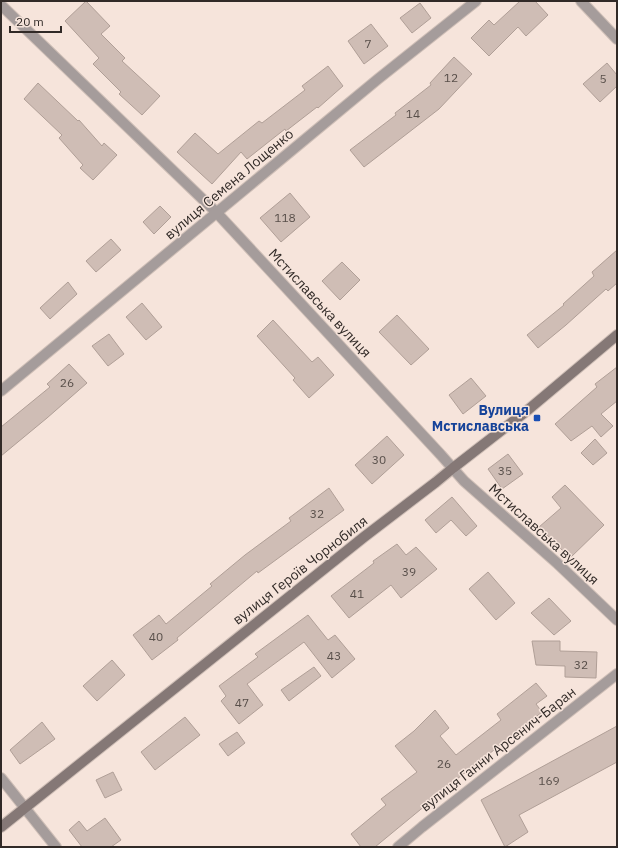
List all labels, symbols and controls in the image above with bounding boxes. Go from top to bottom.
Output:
scale bar [10,8,61,34]
text: 20 m [16,14,44,29]
house number: 7 [364,36,372,51]
house number: 12 [444,70,458,85]
house number: 5 [599,71,607,86]
house number: 14 [406,106,420,121]
street label: вулиця Семена Лощенко [161,125,297,243]
house number: 118 [274,210,296,225]
street label: Мстиславська вулиця [265,245,375,361]
house number: 26 [60,375,74,390]
place label: Вулиця Мстиславська [432,401,529,435]
marker: Вулиця Мстиславська [532,413,542,423]
house number: 30 [372,452,386,467]
house number: 35 [498,463,512,478]
street label: Мстиславська вулиця [485,480,603,588]
house number: 32 [310,506,324,521]
street label: вулиця Героїв Чорнобиля [229,512,371,628]
house number: 39 [402,564,416,579]
house number: 41 [350,586,364,601]
house number: 40 [149,629,163,644]
house number: 43 [327,648,341,663]
house number: 32 [574,657,588,672]
street label: вулиця Ганни Арсенич-Баран [417,683,579,815]
house number: 47 [235,695,249,710]
house number: 26 [437,756,451,771]
house number: 169 [538,773,560,788]

